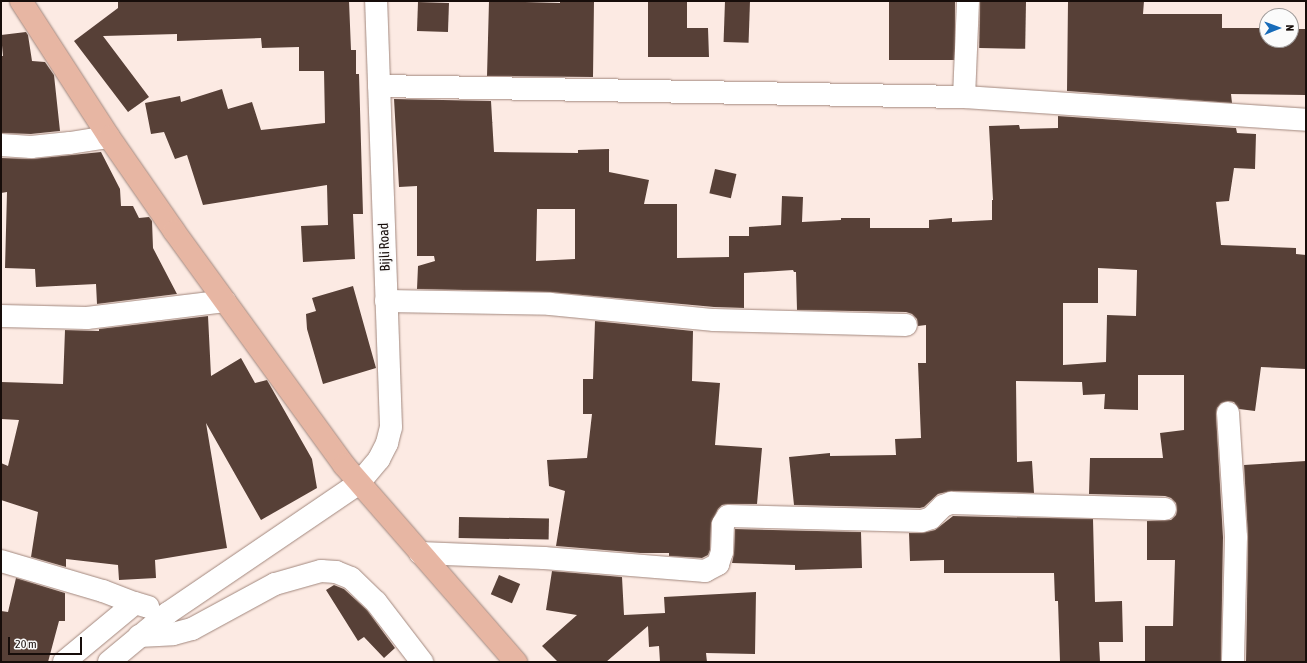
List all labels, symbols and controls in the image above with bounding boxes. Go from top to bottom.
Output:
north arrow [1259,8,1299,48]
text: N [1284,24,1296,31]
street label: Bijli Road [375,222,393,272]
scale bar [10,629,84,655]
text: 20 m [15,637,37,651]

